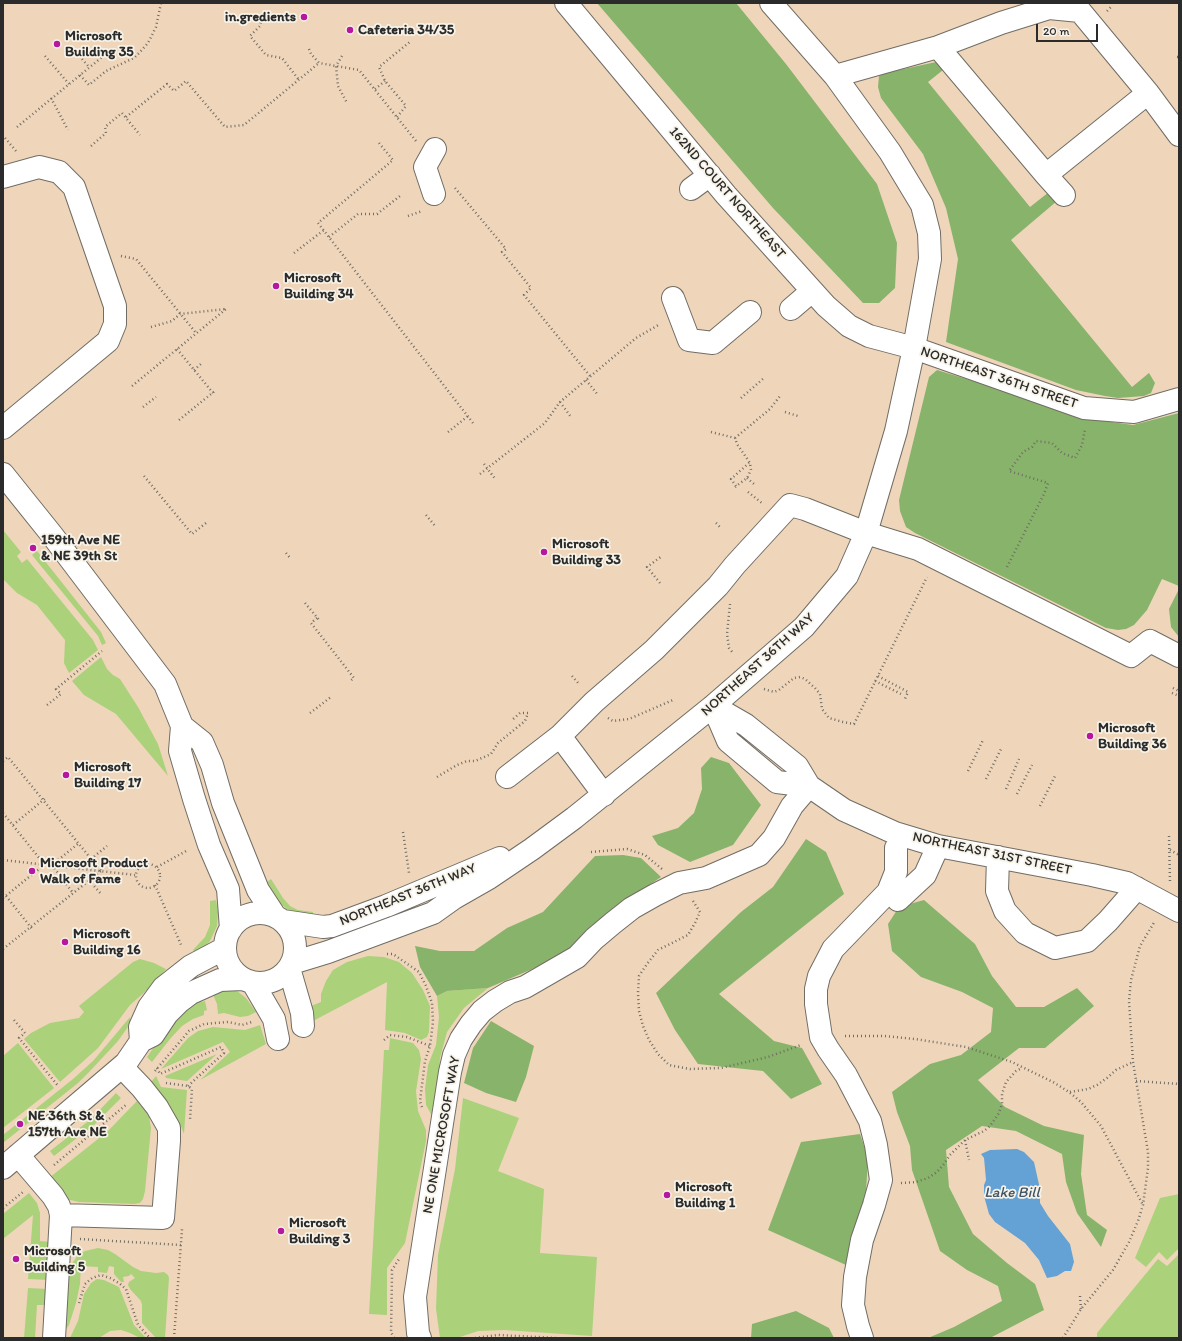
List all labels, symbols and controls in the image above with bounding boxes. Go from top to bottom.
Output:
place label: in.gredients [225,9,296,25]
marker: in.gredients [299,12,309,22]
scale bar [1038,16,1100,42]
place label: Cafeteria 34/35 [358,22,454,38]
text: 20 m [1043,24,1070,38]
marker: Cafeteria 34/35 [345,25,355,35]
place label: Microsoft Building 35 [65,28,134,60]
marker: Microsoft Building 35 [52,39,62,49]
street label: 162ND COURT NORTHEAST [665,124,789,262]
place label: Microsoft Building 34 [284,270,354,302]
marker: Microsoft Building 34 [271,281,281,291]
street label: NORTHEAST 36TH STREET [918,343,1080,413]
place label: 159th Ave NE & NE 39th St [41,532,120,564]
place label: Microsoft Building 33 [552,536,621,568]
marker: 159th Ave NE & NE 39th St [28,543,38,553]
marker: Microsoft Building 33 [539,547,549,557]
street label: NORTHEAST 36TH WAY [698,610,818,720]
place label: Microsoft Building 36 [1098,720,1167,752]
marker: Microsoft Building 36 [1085,731,1095,741]
place label: Microsoft Building 17 [74,759,141,792]
marker: Microsoft Building 17 [61,770,71,780]
street label: NORTHEAST 31ST STREET [911,829,1073,879]
place label: Microsoft Product Walk of Fame [40,855,148,888]
street label: NORTHEAST 36TH WAY [337,860,479,930]
marker: Microsoft Product Walk of Fame [27,866,37,876]
place label: Microsoft Building 16 [73,926,141,958]
marker: Microsoft Building 16 [60,937,70,947]
street label: NE ONE MICROSOFT WAY [420,1055,464,1215]
place label: NE 36th St & 157th Ave NE [28,1108,107,1140]
marker: NE 36th St & 157th Ave NE [15,1119,25,1129]
place label: Microsoft Building 1 [675,1179,735,1212]
water label: Lake Bill [984,1184,1040,1202]
marker: Microsoft Building 1 [662,1190,672,1200]
place label: Microsoft Building 3 [289,1215,350,1248]
marker: Microsoft Building 3 [276,1226,286,1236]
place label: Microsoft Building 5 [24,1243,85,1276]
marker: Microsoft Building 5 [11,1254,21,1264]

